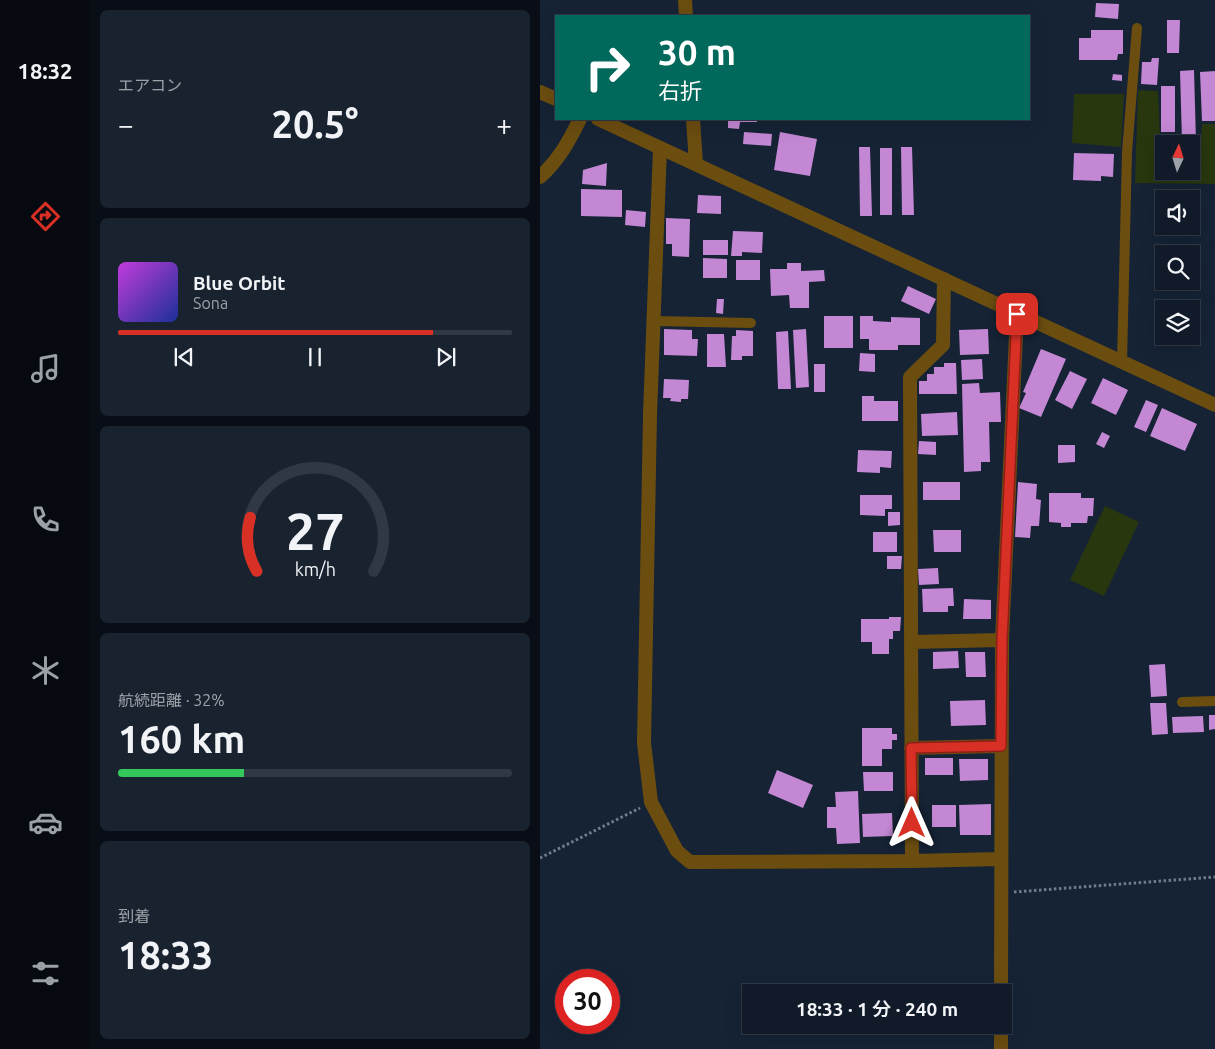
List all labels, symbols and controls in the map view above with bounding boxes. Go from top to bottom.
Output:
text: 30 m [658,32,736,72]
icon: right [575,35,640,100]
text: 18:32 [17,58,73,83]
text: エアコン [118,76,182,94]
text: 右折 [658,78,702,103]
text: 20.5° [271,103,359,145]
text: − [118,109,134,140]
text: + [496,109,512,140]
north arrow [1155,135,1200,180]
map controls [1155,135,1200,345]
button: sound [1155,190,1200,235]
icon: directions [28,199,63,234]
button: search [1155,245,1200,290]
text: Blue Orbit [193,272,286,294]
pin [996,293,1038,335]
text: Sona [193,294,228,312]
icon: arrive [1003,300,1031,328]
button: layers [1155,300,1200,345]
icon: previous [170,343,198,371]
icon: pause [301,343,329,371]
icon: next [432,343,460,371]
icon: music [28,351,63,386]
icon: phone [28,502,63,537]
text: 27 [286,502,344,560]
text: km/h [294,559,336,579]
icon: climate [28,653,63,688]
text: 航続距離 · 32% [118,691,225,709]
text: 160 km [118,718,245,760]
position arrow [885,796,937,848]
icon: car [28,805,63,840]
text: 到着 [118,907,150,925]
text: 18:33 [118,934,213,976]
icon: filters [28,956,63,991]
speed limit sign: 30 [555,969,620,1034]
text: 18:33 · 1 分 · 240 m [796,998,958,1020]

